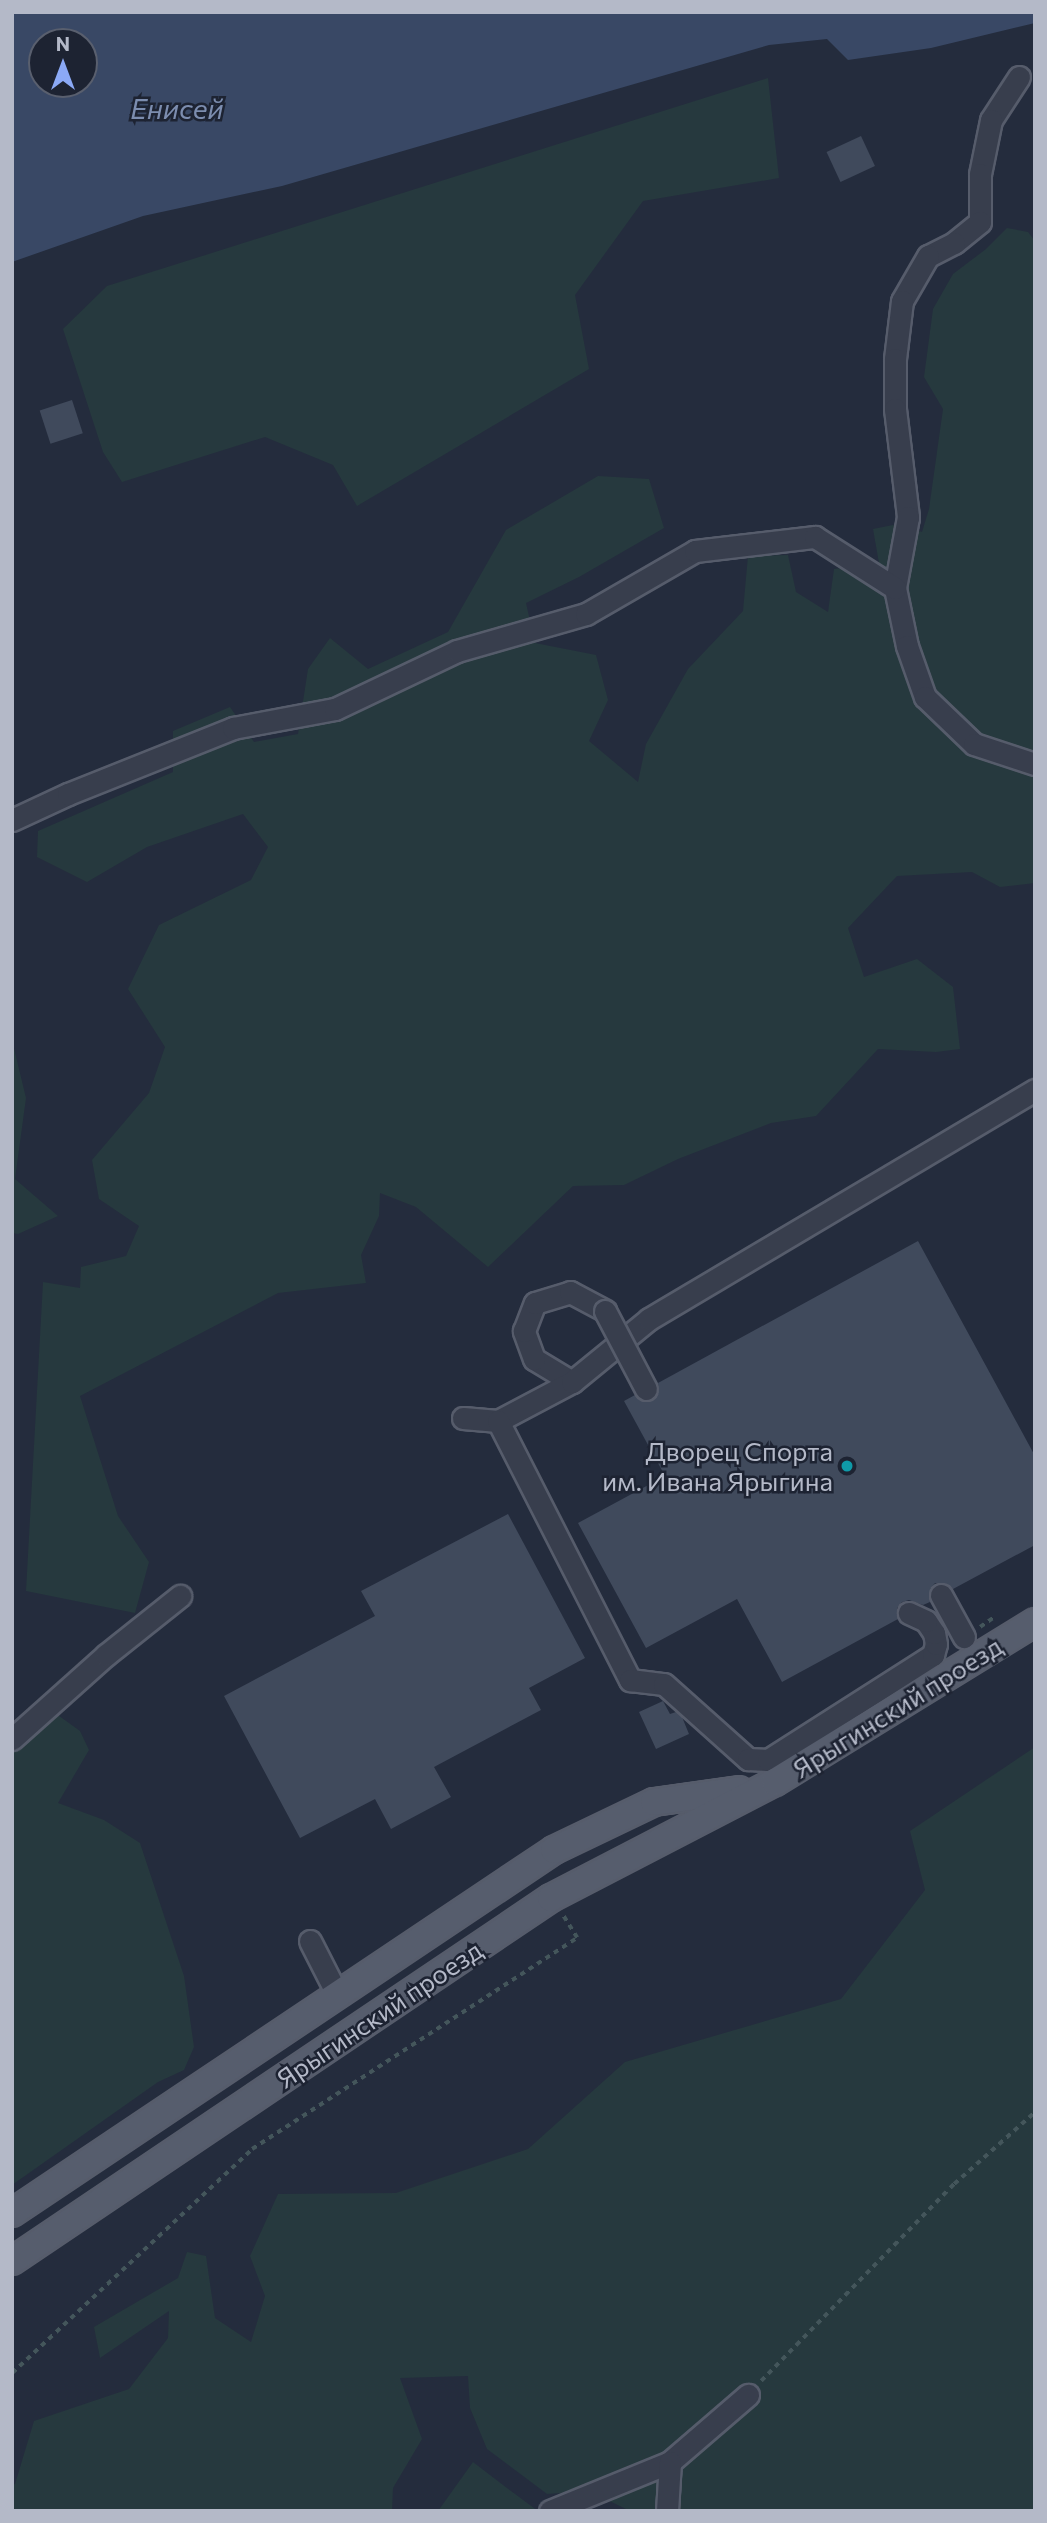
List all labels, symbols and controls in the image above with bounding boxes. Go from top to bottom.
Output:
north arrow [28,28,98,98]
text: N [56,32,70,55]
water label: Енисей [130,91,224,125]
place label: Дворец Спорта им. Ивана Ярыгина [602,1435,833,1496]
marker: Дворец Спорта им. Ивана Ярыгина [839,1458,855,1474]
street label: Ярыгинский проезд [786,1630,1008,1784]
street label: Ярыгинский проезд [270,1934,488,2094]

